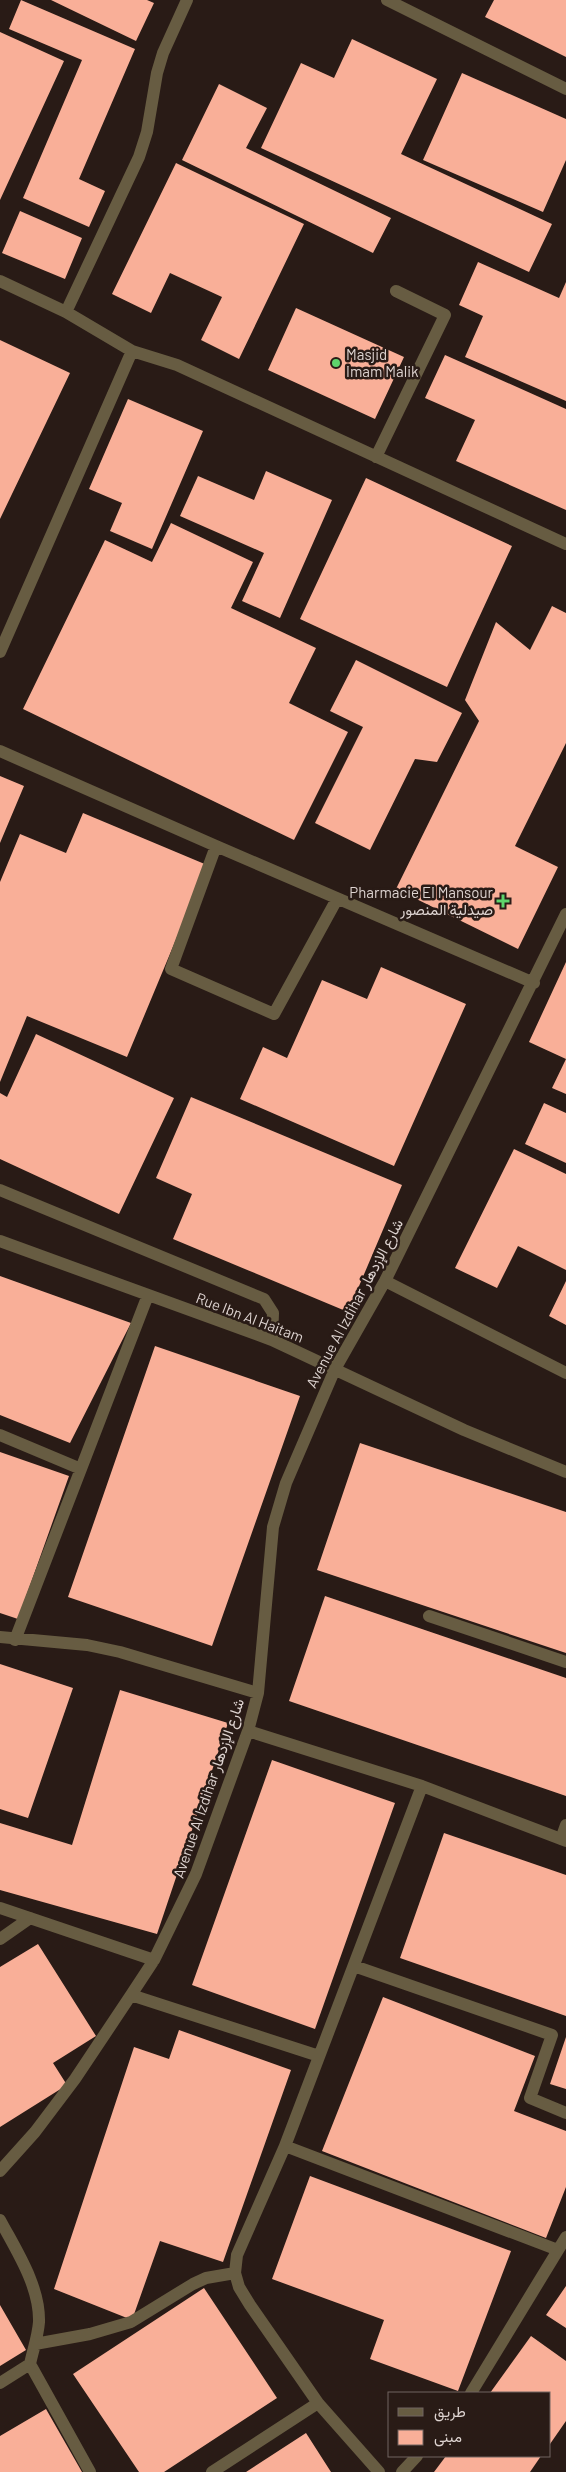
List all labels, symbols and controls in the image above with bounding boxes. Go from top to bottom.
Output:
place label: Masjid Imam Malik [346,345,419,380]
marker: Masjid Imam Malik [330,357,342,369]
place label: Pharmacie El Mansour صيدلية المنصور [349,883,494,919]
marker: Pharmacie El Mansour صيدلية المنصور [497,895,509,907]
street label: Avenue Al Izdihar شارع الإزدهار [302,1215,409,1392]
street label: Rue Ibn Al Haitam [194,1288,306,1346]
street label: Avenue Al Izdihar شارع الإزدهار [169,1696,250,1881]
legend [388,2392,551,2457]
text: طريق [434,2402,466,2422]
text: مبنى [434,2427,462,2447]

